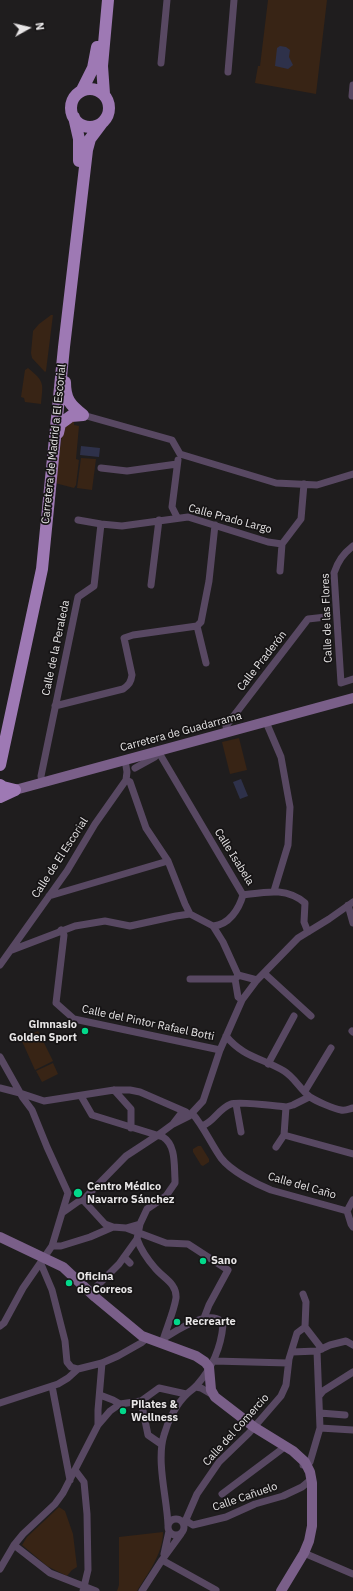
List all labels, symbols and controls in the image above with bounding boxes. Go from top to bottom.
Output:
north arrow [8,8,48,48]
text: N [32,21,47,31]
street label: Carretera de Madrid a El Escorial [39,363,69,525]
street label: Calle Prado Largo [187,502,273,536]
street label: Calle de las Flores [319,573,335,663]
street label: Calle de la Peraleda [39,599,73,697]
street label: Calle Praderón [234,628,290,694]
street label: Carretera de Guadarrama [119,709,243,755]
street label: Calle de El Escorial [29,815,91,901]
street label: Calle Isabela [211,826,257,888]
street label: Calle del Pintor Rafael Botti [81,1002,215,1044]
place label: Gimnasio Golden Sport [9,1018,77,1044]
marker: Gimnasio Golden Sport [80,1026,90,1036]
street label: Calle del Caño [266,1170,338,1202]
place label: Centro Médico Navarro Sánchez [87,1180,175,1206]
marker: Centro Médico Navarro Sánchez [72,1187,84,1199]
place label: Sano [211,1254,237,1268]
marker: Sano [198,1256,208,1266]
place label: Oficina de Correos [77,1270,133,1296]
marker: Oficina de Correos [64,1278,74,1288]
place label: Recrearte [185,1315,236,1329]
marker: Recrearte [172,1317,182,1327]
street label: Calle del Comercio [200,1391,272,1469]
place label: Pilates & Wellness [131,1398,178,1424]
marker: Pilates & Wellness [118,1406,128,1416]
street label: Calle Cañuelo [211,1480,279,1514]

